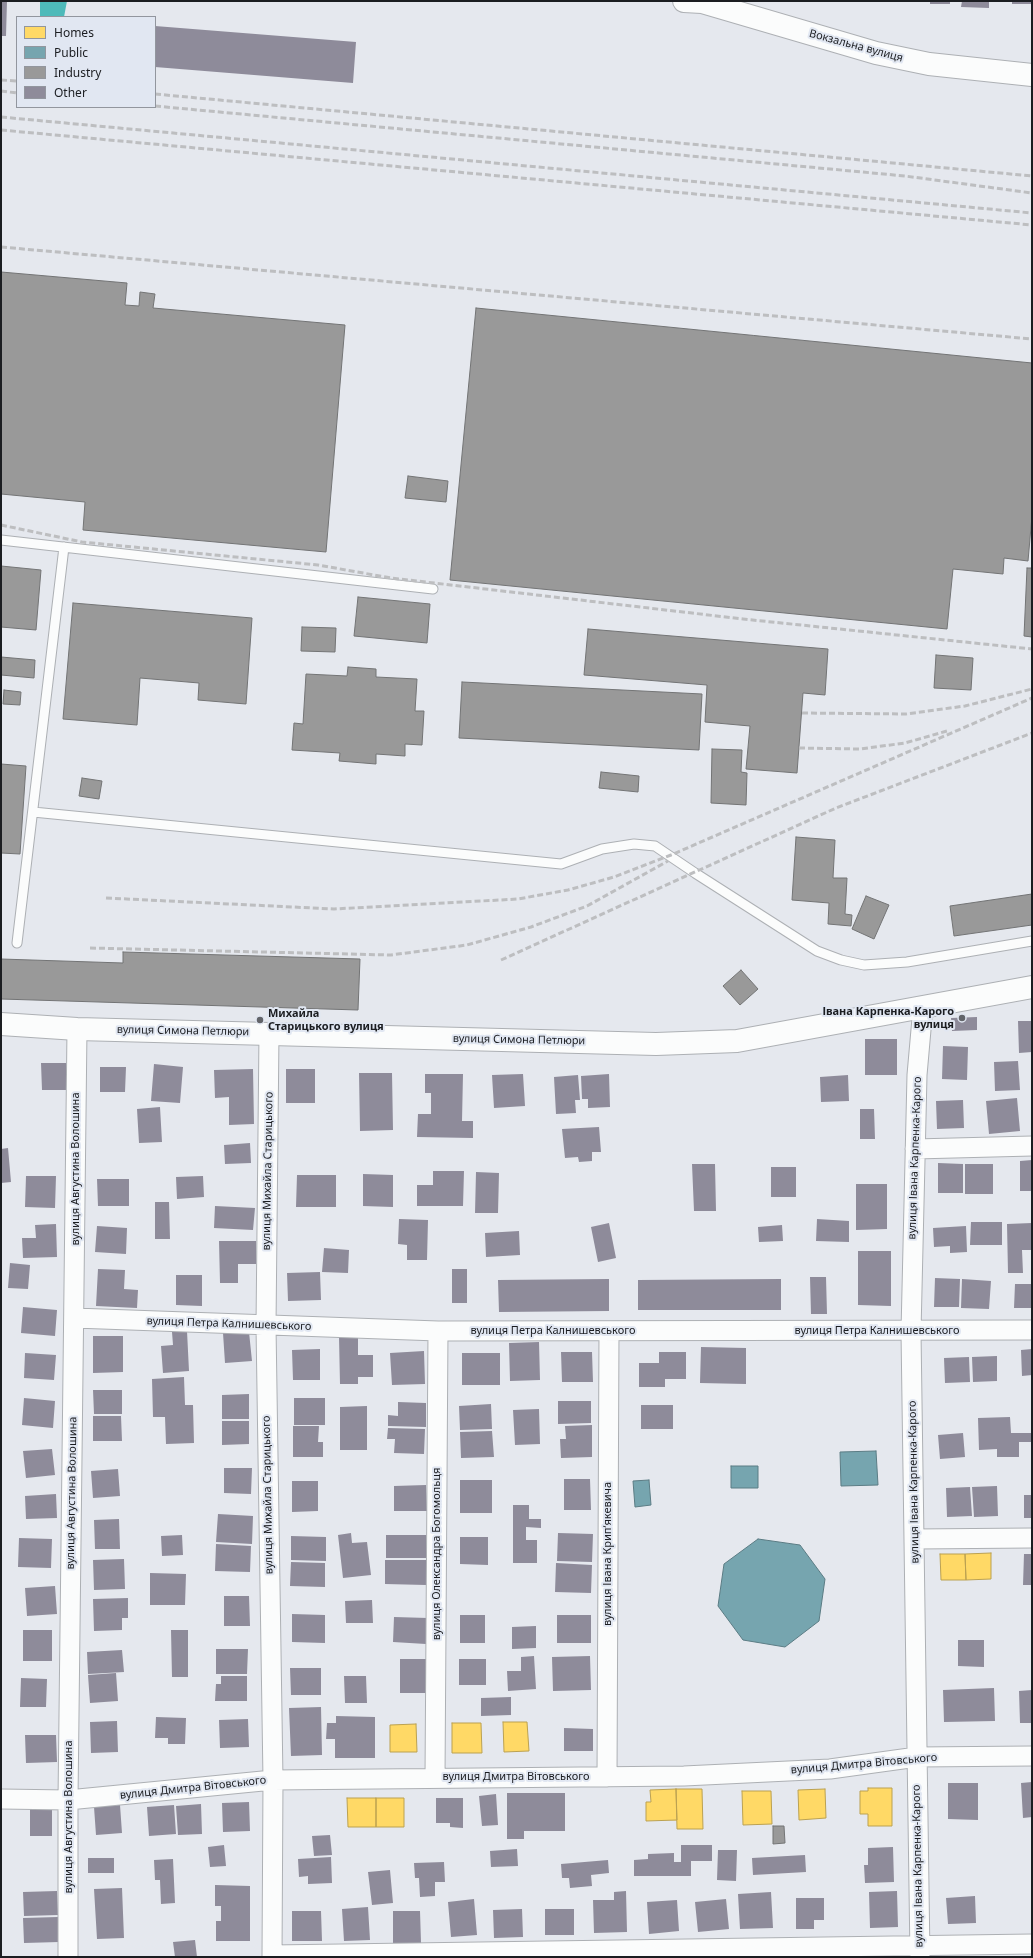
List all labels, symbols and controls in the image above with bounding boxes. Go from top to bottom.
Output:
legend [16,16,156,108]
text: Homes [54,24,94,41]
street label: Вокзальна вулиця [808,27,904,65]
text: Public [54,44,88,61]
text: Industry [54,64,101,81]
text: Other [54,84,87,101]
place label: Івана Карпенка-Карого вулиця [822,1005,954,1031]
place label: Михайла Старицького вулиця [268,1007,384,1033]
marker: Івана Карпенка-Карого вулиця [957,1013,967,1023]
marker: Михайла Старицького вулиця [255,1015,265,1025]
street label: вулиця Симона Петлюри [117,1023,249,1039]
street label: вулиця Симона Петлюри [453,1032,585,1048]
street label: вулиця Івана Карпенка-Карого [906,1076,924,1240]
street label: вулиця Михайла Старицького [260,1091,276,1251]
street label: вулиця Августина Волошина [69,1093,83,1245]
street label: вулиця Петра Калнишевського [146,1315,312,1333]
street label: вулиця Петра Калнишевського [471,1324,635,1338]
street label: вулиця Петра Калнишевського [795,1324,959,1338]
street label: вулиця Івана Карпенка-Карого [906,1400,922,1564]
street label: вулиця Михайла Старицького [260,1415,276,1575]
street label: вулиця Августина Волошина [64,1416,80,1570]
street label: вулиця Олександра Богомольця [430,1468,444,1640]
street label: вулиця Івана Крипʼякевича [601,1482,615,1626]
street label: вулиця Августина Волошина [62,1741,76,1893]
street label: вулиця Дмитра Вітовського [790,1751,938,1777]
street label: вулиця Дмитра Вітовського [443,1770,589,1784]
street label: вулиця Дмитра Вітовського [119,1774,267,1802]
street label: вулиця Івана Карпенка-Карого [910,1784,926,1948]

